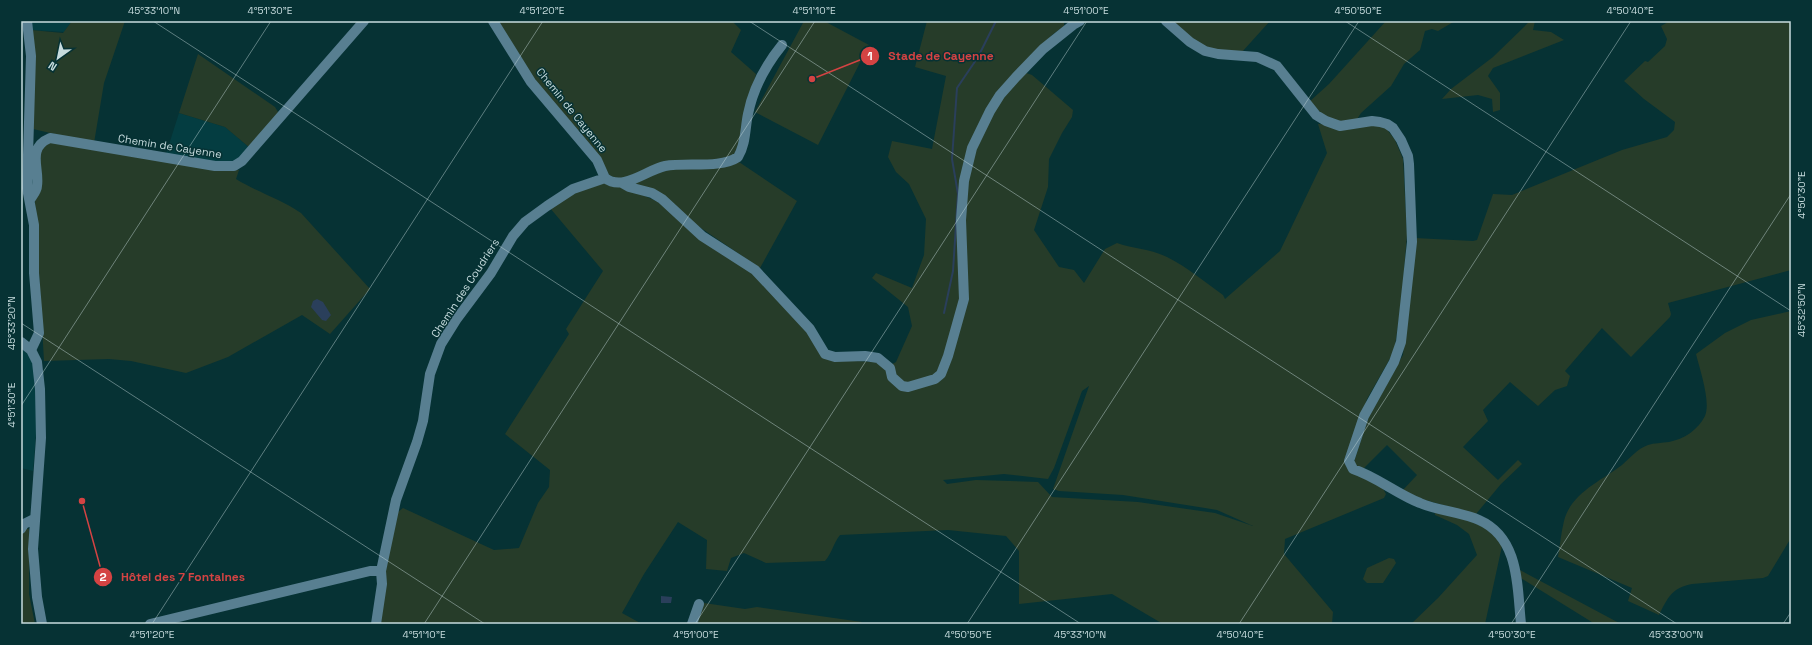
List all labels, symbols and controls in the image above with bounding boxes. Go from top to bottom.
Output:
text: 45°33'10"N [128,4,180,17]
text: 4°51'30"E [248,4,293,17]
text: 4°51'20"E [520,4,565,17]
text: 4°51'10"E [792,4,836,17]
text: 4°51'00"E [1063,4,1109,17]
text: 4°50'50"E [1334,4,1382,17]
text: 4°50'40"E [1606,4,1654,17]
north arrow [38,38,78,78]
callout: Stade de Cayenne [860,44,1002,68]
text: 1 [867,48,873,64]
text: Stade de Cayenne [888,48,994,64]
text: N [46,59,59,74]
street label: Chemin de Cayenne [534,65,610,155]
street label: Chemin de Cayenne [117,131,223,161]
text: 4°50'30"E [1795,171,1808,219]
street label: Chemin des Coudriers [428,236,502,340]
text: 45°32'50"N [1795,283,1808,337]
text: 45°33'20"N [5,296,18,350]
text: 4°51'30"E [5,382,18,427]
callout: Hôtel des 7 Fontaines [93,565,253,589]
text: 2 [99,569,107,585]
text: Hôtel des 7 Fontaines [121,569,245,585]
text: 4°51'20"E [130,628,175,641]
text: 4°51'10"E [402,628,446,641]
text: 4°51'00"E [673,628,719,641]
text: 4°50'50"E [944,628,992,641]
text: 45°33'10"N [1054,628,1106,641]
text: 4°50'40"E [1216,628,1264,641]
text: 4°50'30"E [1488,628,1536,641]
text: 45°33'00"N [1649,628,1703,641]

